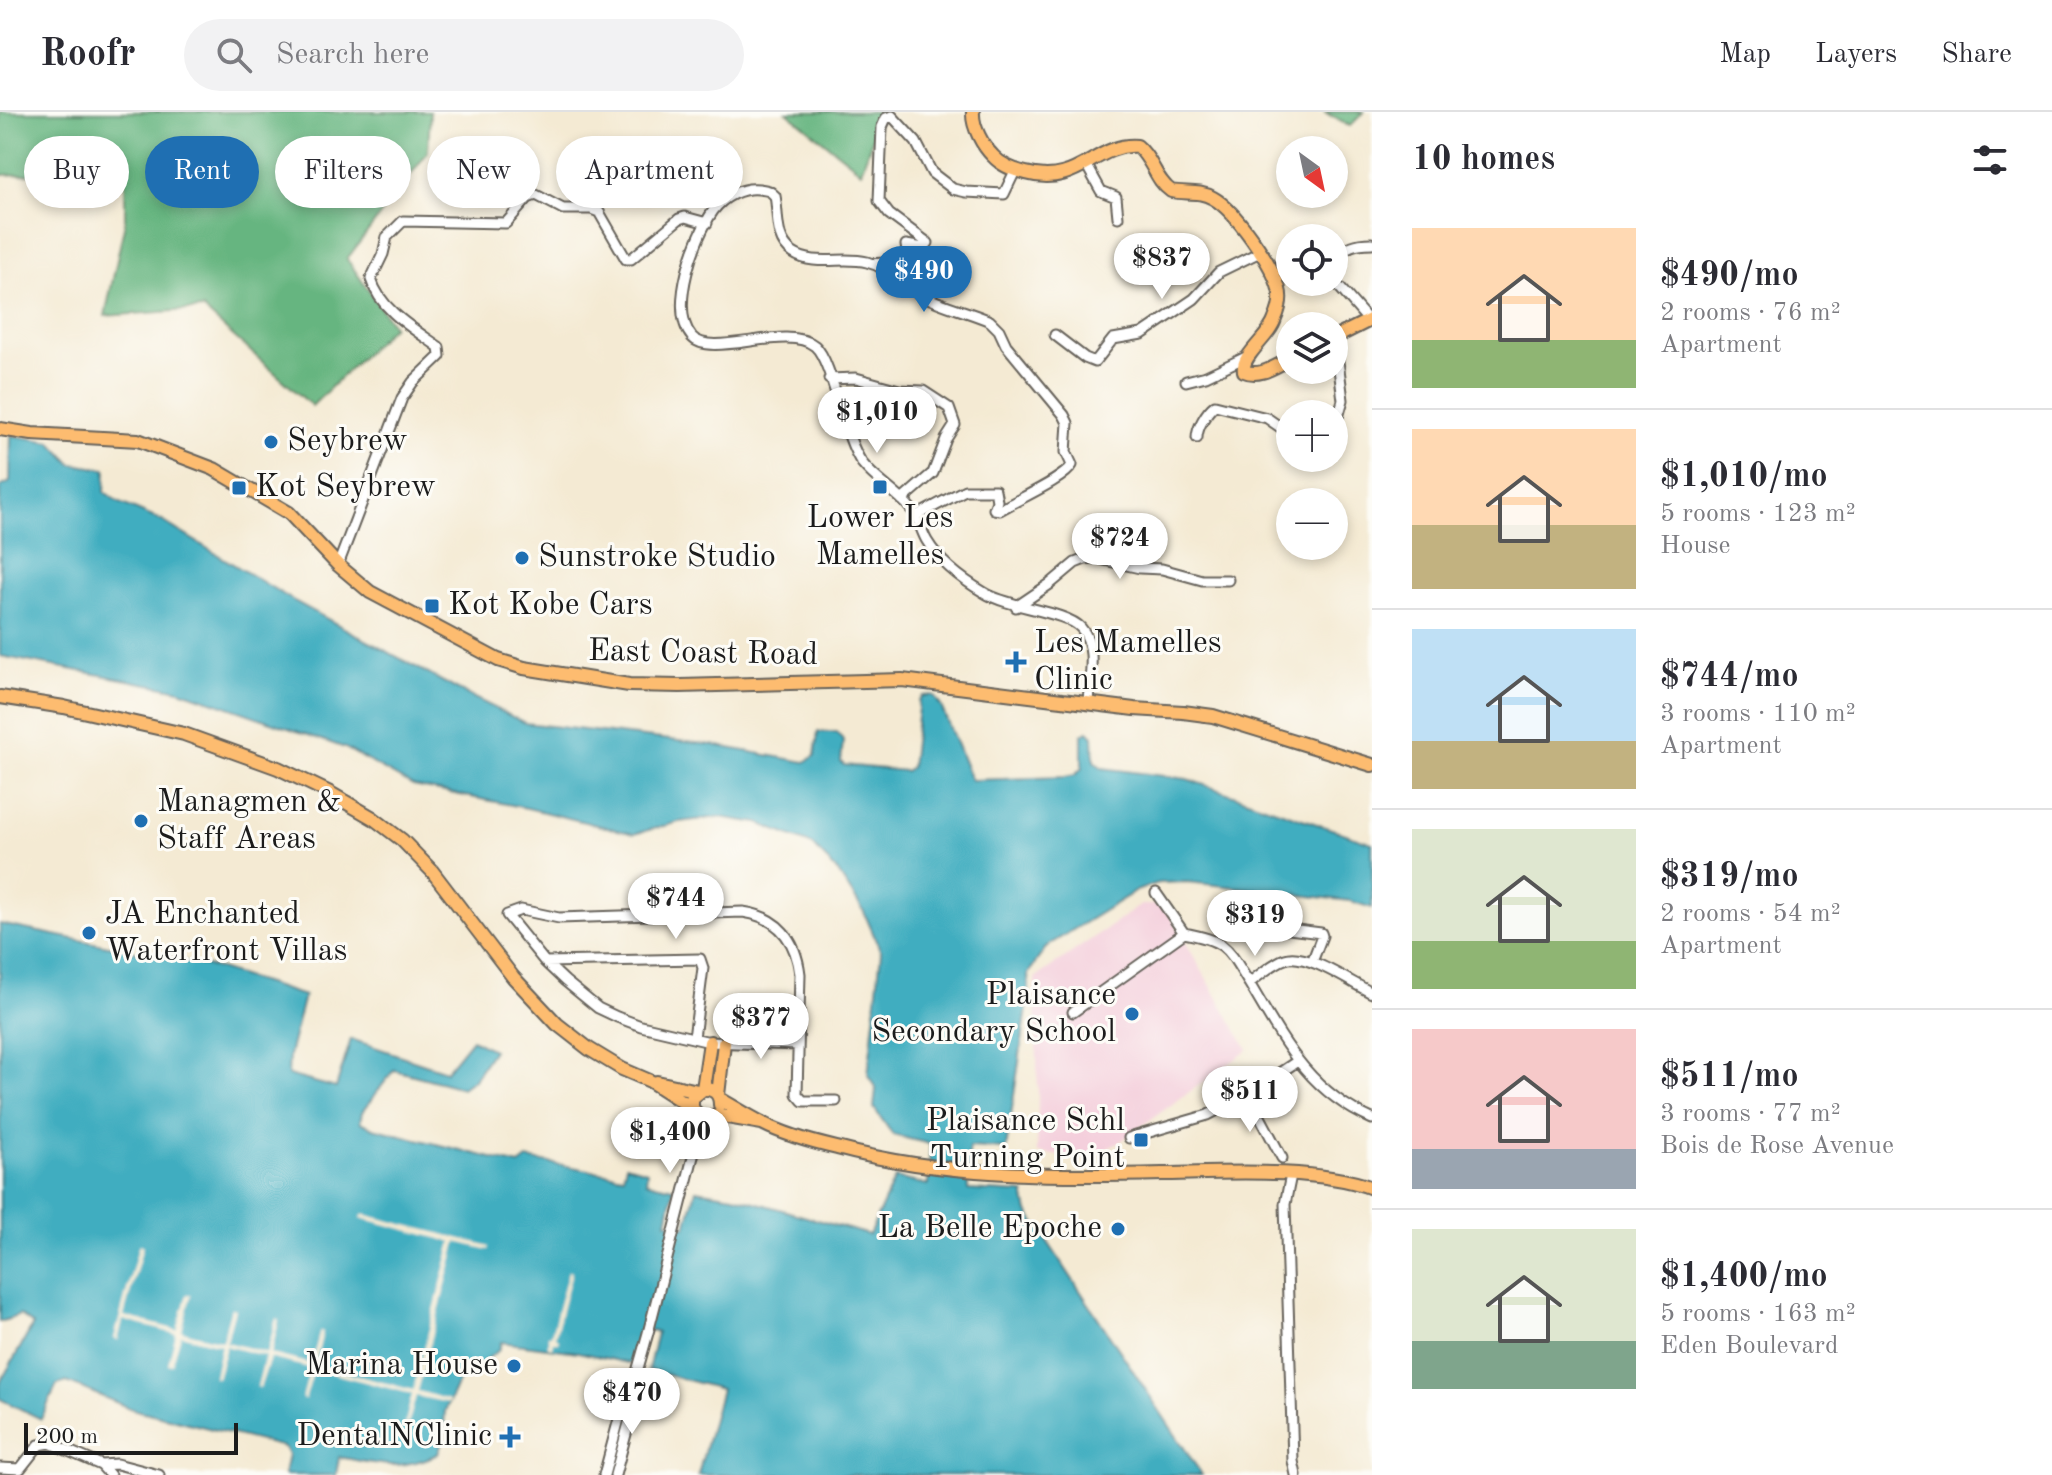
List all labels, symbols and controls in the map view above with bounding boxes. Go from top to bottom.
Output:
search box [184,19,744,91]
icon: search [212,33,256,77]
text: Roofr [40,36,136,74]
text: Search here [276,40,429,70]
text: Map [1719,41,1771,69]
text: Layers [1815,41,1897,69]
text: Share [1941,41,2012,69]
chip: Buy [24,136,129,208]
chip: Rent [145,136,259,208]
chip: Filters [275,136,411,208]
chip: New [427,136,540,208]
chip: Apartment [556,136,743,208]
north arrow [1276,136,1348,208]
map controls [1276,136,1348,560]
icon: filters [1968,138,2012,182]
text: 10 homes [1412,143,1555,177]
button: locate [1276,224,1348,296]
pin: $837 [1115,233,1209,301]
pin: $490 [877,246,971,314]
text: $837 [1132,246,1192,272]
text: $490 [894,259,954,285]
text: $490/mo [1660,259,1799,293]
icon: home [1476,260,1572,356]
text: 2 rooms · 76 m² [1660,300,1841,326]
button: layers [1276,312,1348,384]
text: Apartment [1660,332,1782,358]
pin: $1,010 [812,387,942,455]
text: $1,010 [836,400,918,426]
button: + [1276,400,1348,472]
place label: Seybrew [287,426,408,458]
marker: Seybrew [262,433,280,451]
text: $1,010/mo [1660,460,1828,494]
icon: home [1476,461,1572,557]
place label: Kot Seybrew [255,472,436,504]
marker: Lower Les Mamelles [871,478,889,496]
marker: Kot Seybrew [230,479,248,497]
button: − [1276,488,1348,560]
text: 5 rooms · 123 m² [1660,501,1856,527]
place label: Lower Les Mamelles [807,503,953,572]
pin: $724 [1073,513,1167,581]
text: $724 [1090,526,1150,552]
text: House [1660,533,1731,559]
place label: Sunstroke Studio [538,542,776,574]
marker: Sunstroke Studio [513,549,531,567]
place label: Kot Kobe Cars [448,590,653,622]
marker: Kot Kobe Cars [423,597,441,615]
place label: Les Mamelles Clinic [1034,628,1222,697]
street label: East Coast Road [588,636,818,672]
marker: Les Mamelles Clinic [1005,651,1027,673]
text: $744/mo [1660,660,1799,694]
icon: home [1476,661,1572,757]
text: 3 rooms · 110 m² [1660,701,1856,727]
text: Apartment [1660,733,1782,759]
place label: Managmen & Staff Areas [157,787,342,856]
marker: Managmen & Staff Areas [132,812,150,830]
text: $319/mo [1660,860,1799,894]
icon: home [1476,861,1572,957]
pin: $744 [629,873,723,941]
text: $744 [646,886,706,912]
pin: $319 [1208,890,1302,958]
place label: JA Enchanted Waterfront Villas [105,899,347,968]
text: 2 rooms · 54 m² [1660,901,1841,927]
text: $319 [1225,903,1285,929]
marker: JA Enchanted Waterfront Villas [80,924,98,942]
text: Apartment [1660,933,1782,959]
place label: Plaisance Secondary School [871,980,1116,1049]
pin: $377 [714,993,808,1061]
marker: Plaisance Secondary School [1123,1005,1141,1023]
text: $377 [731,1006,791,1032]
text: $511/mo [1660,1060,1799,1094]
icon: home [1476,1061,1572,1157]
pin: $511 [1203,1066,1297,1134]
text: $511 [1220,1079,1280,1105]
text: 3 rooms · 77 m² [1660,1101,1841,1127]
place label: Plaisance Schl Turning Point [926,1106,1125,1175]
pin: $1,400 [605,1107,735,1175]
text: $1,400 [629,1120,711,1146]
marker: Plaisance Schl Turning Point [1132,1131,1150,1149]
text: Bois de Rose Avenue [1660,1133,1894,1159]
place label: La Belle Epoche [877,1213,1102,1245]
marker: La Belle Epoche [1109,1220,1127,1238]
text: $1,400/mo [1660,1260,1828,1294]
icon: home [1476,1261,1572,1357]
text: 5 rooms · 163 m² [1660,1301,1856,1327]
text: Eden Boulevard [1660,1333,1839,1359]
place label: Marina House [305,1350,498,1382]
marker: Marina House [505,1357,523,1375]
pin: $470 [585,1368,679,1436]
text: $470 [602,1381,662,1407]
scale bar [24,1419,238,1455]
place label: DentalNClinic [296,1421,492,1453]
text: 200 m [36,1426,98,1448]
marker: DentalNClinic [499,1426,521,1448]

